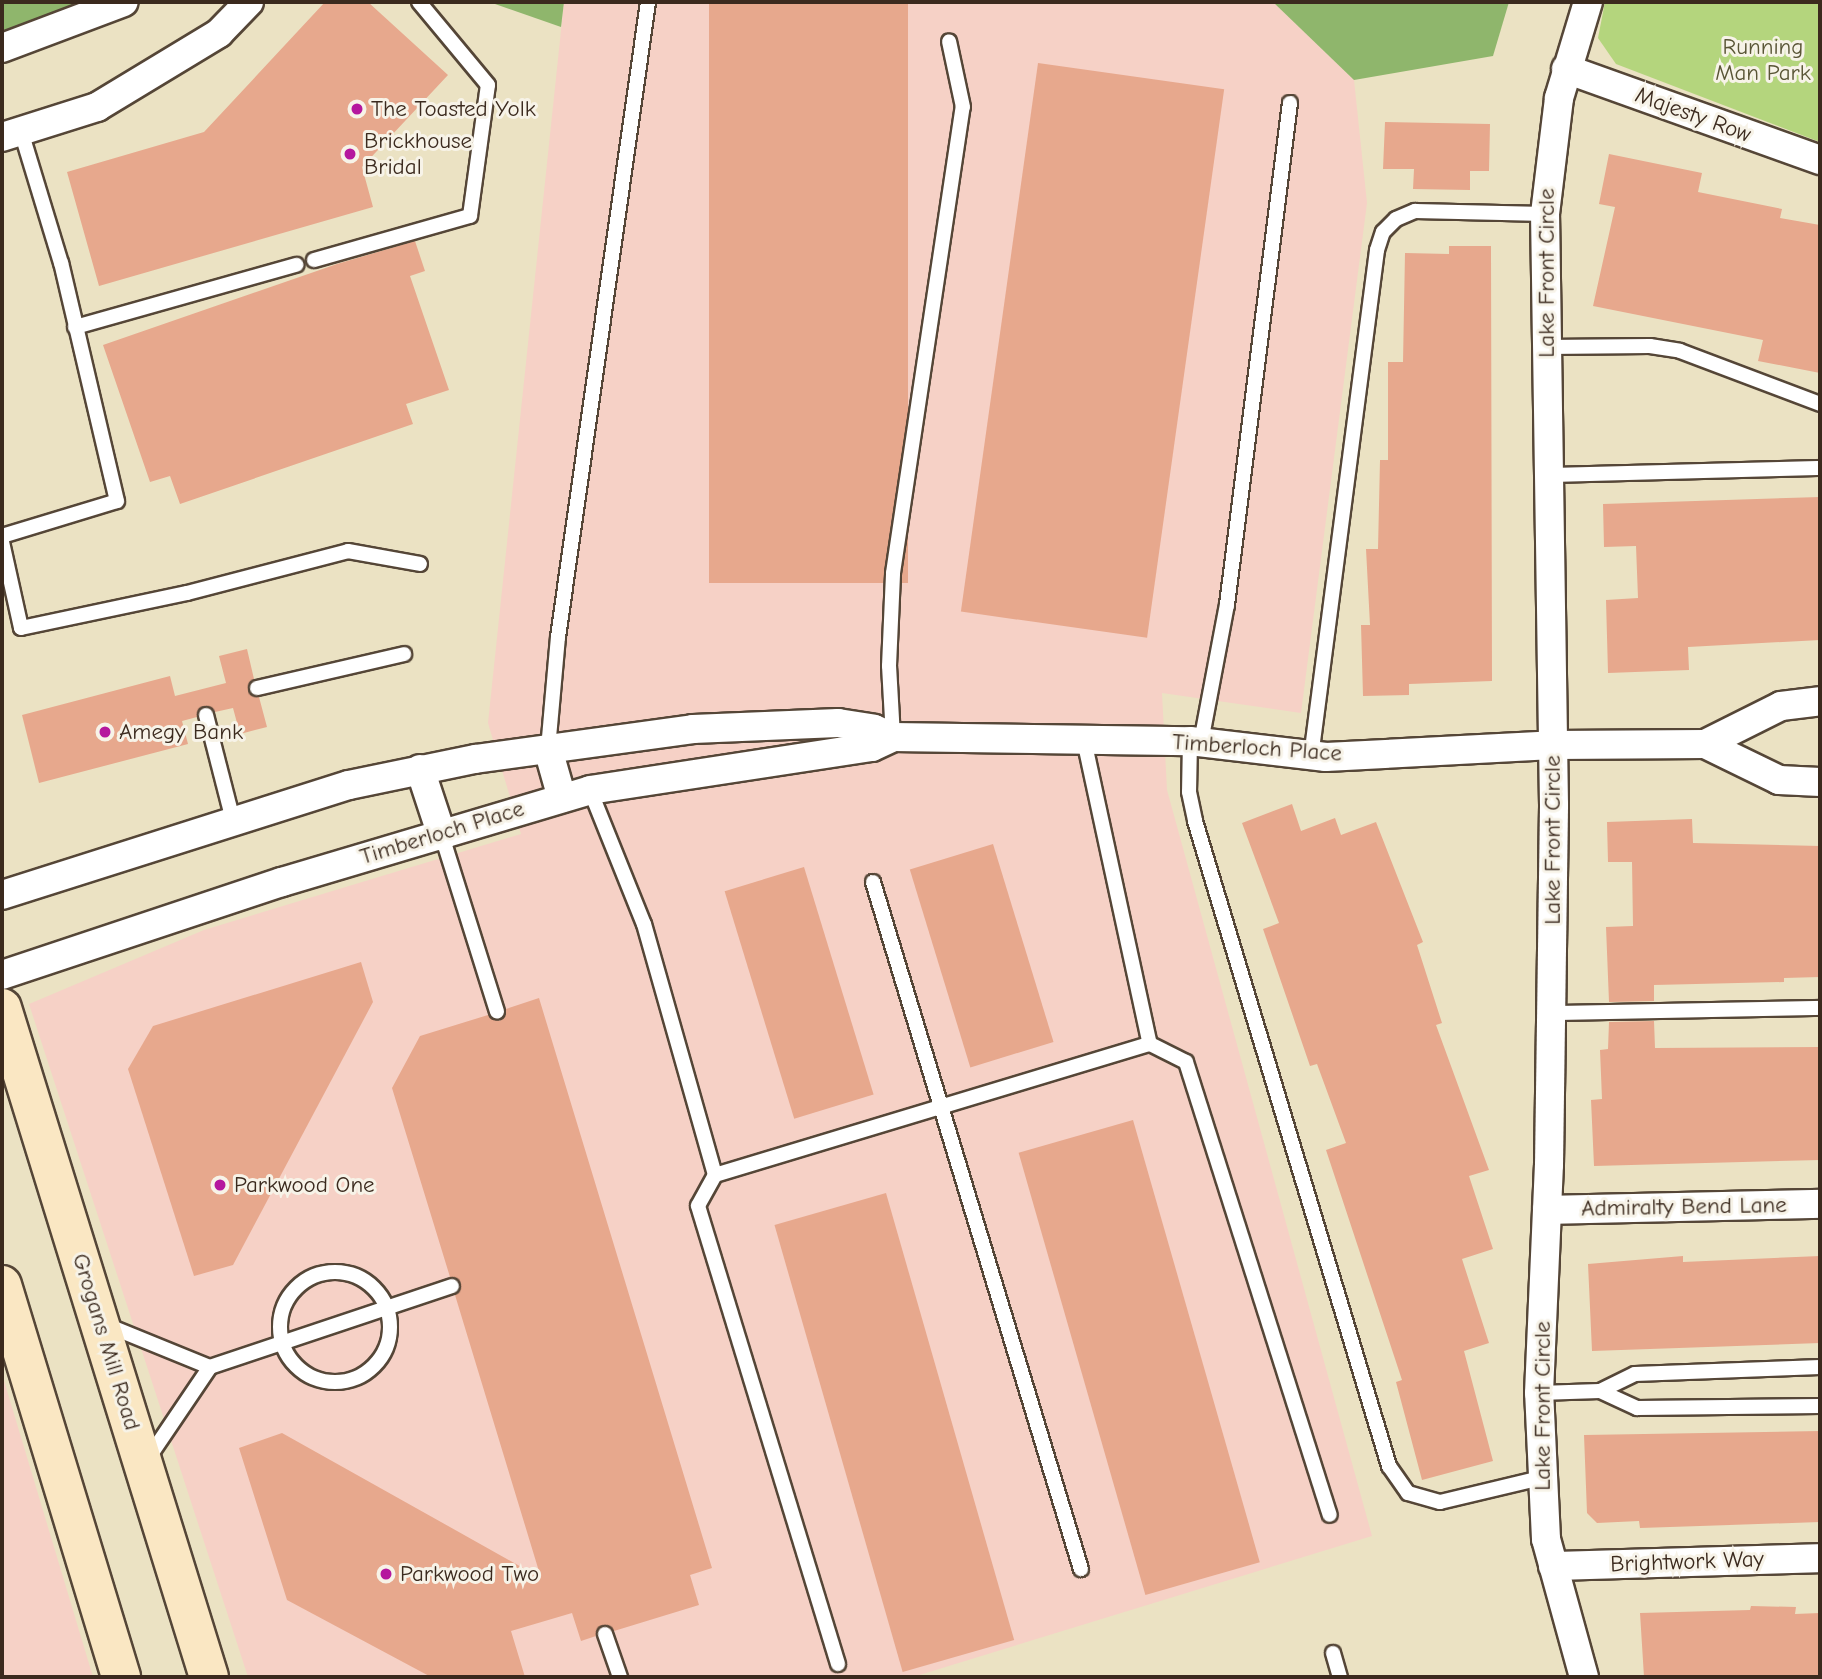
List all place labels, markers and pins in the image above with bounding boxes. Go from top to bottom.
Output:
place label: The Toasted Yolk [371,95,536,123]
marker: The Toasted Yolk [349,101,365,117]
place label: Brickhouse Bridal [364,127,472,181]
marker: Brickhouse Bridal [342,146,358,162]
place label: Amegy Bank [119,718,243,746]
marker: Amegy Bank [97,724,113,740]
place label: Parkwood One [234,1171,375,1199]
marker: Parkwood One [212,1177,228,1193]
place label: Parkwood Two [400,1560,539,1588]
marker: Parkwood Two [378,1566,394,1582]

